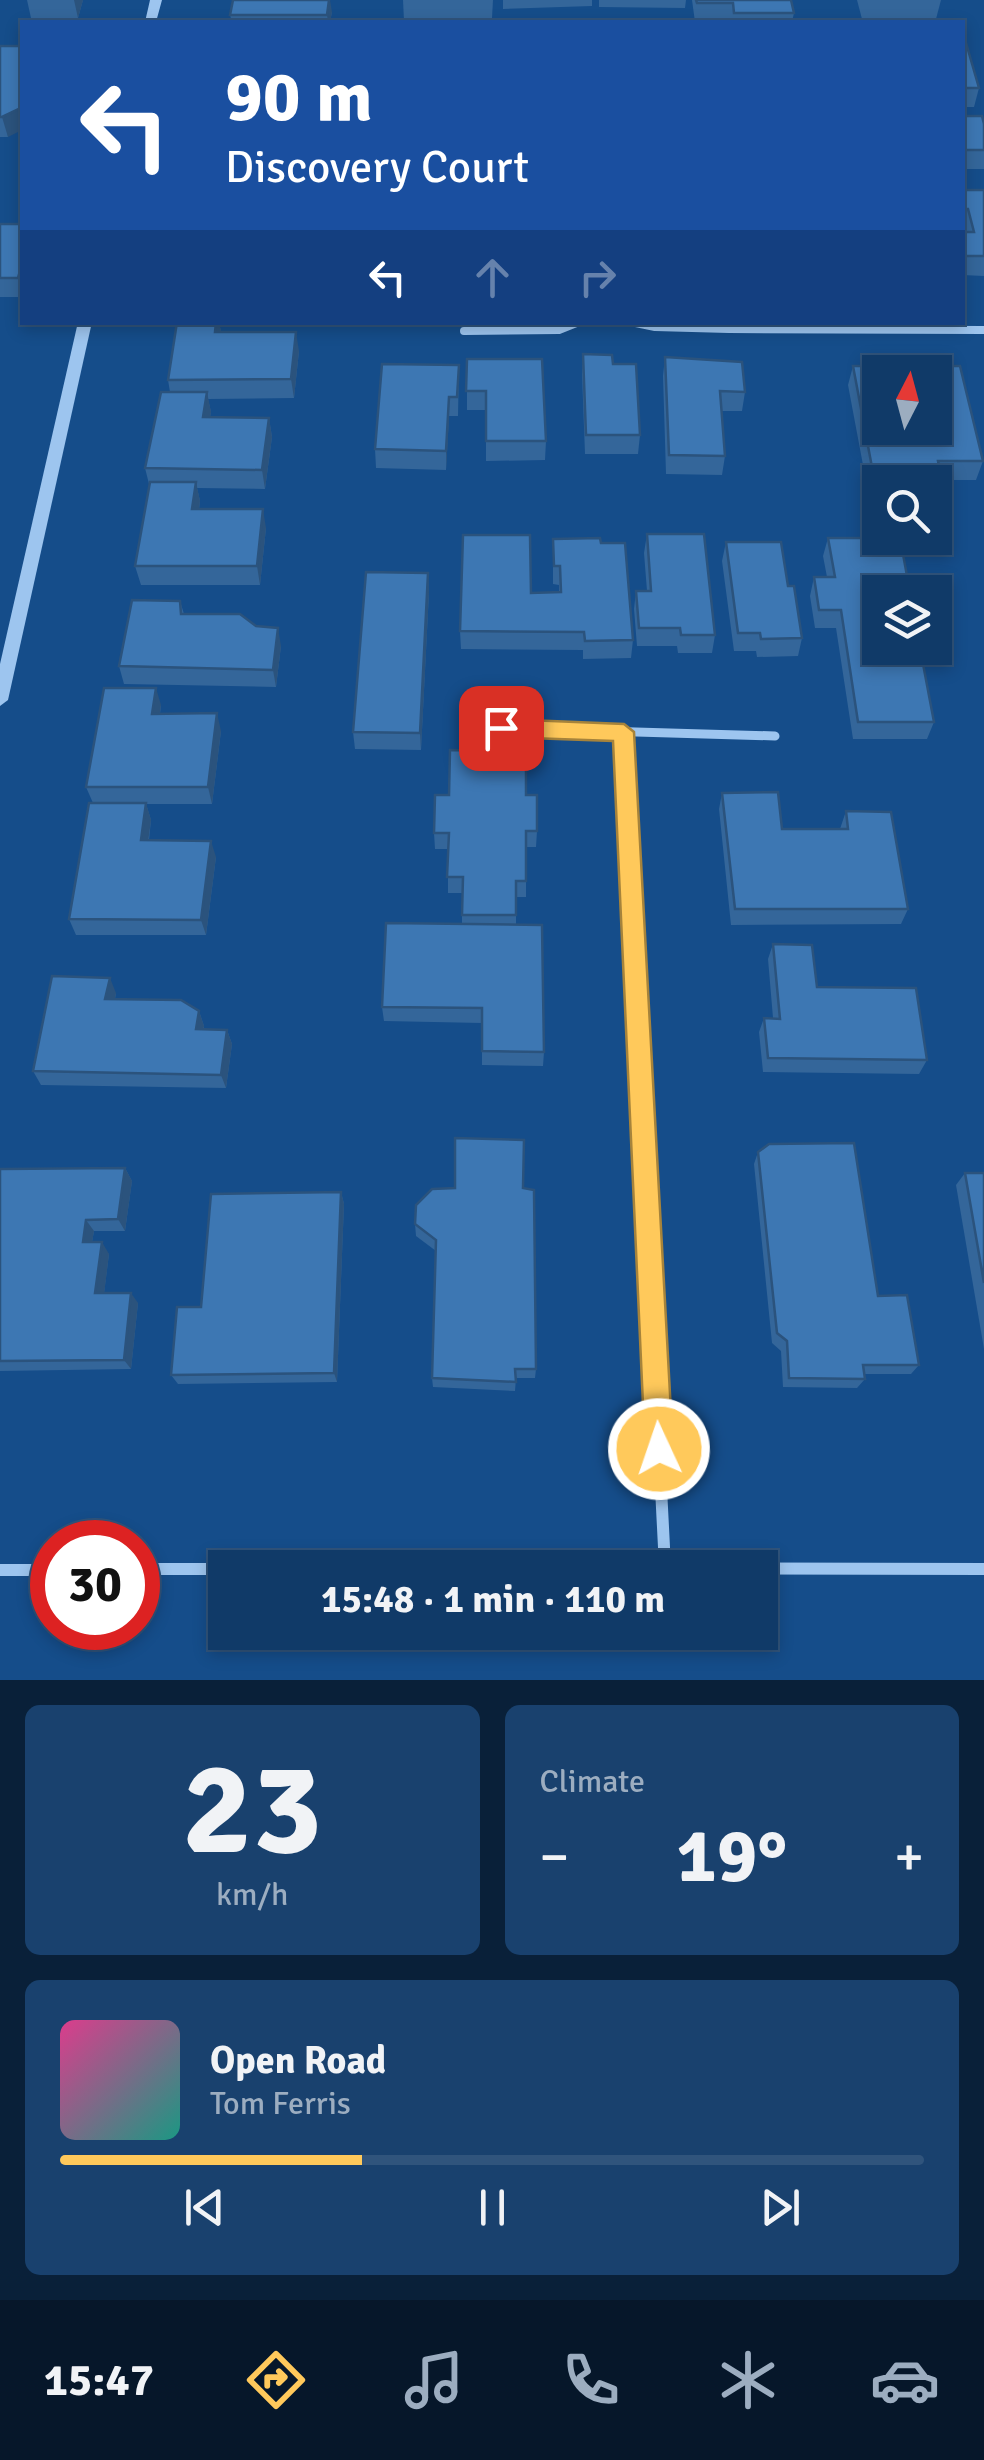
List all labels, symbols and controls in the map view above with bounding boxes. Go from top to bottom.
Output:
text: 90 m [225,54,373,140]
icon: left [60,60,190,190]
text: Discovery Court [225,140,529,195]
icon: left [360,250,415,305]
icon: ahead [465,250,520,305]
icon: right [570,250,625,305]
north arrow [862,355,952,445]
map controls [862,355,952,665]
button: search [862,465,952,555]
button: layers [862,575,952,665]
pin [459,686,544,771]
icon: arrive [474,701,529,756]
position arrow [607,1397,711,1501]
speed limit sign: 30 [30,1520,160,1650]
text: 15:48 · 1 min · 110 m [321,1576,665,1623]
text: 23 [182,1730,322,1890]
text: Climate [540,1762,645,1801]
text: 19° [676,1810,787,1903]
text: − [540,1823,569,1891]
text: + [894,1823,924,1891]
text: km/h [216,1875,288,1914]
text: Open Road [210,2037,386,2084]
text: Tom Ferris [210,2084,351,2123]
icon: previous [177,2180,232,2235]
icon: pause [465,2180,520,2235]
icon: next [753,2180,808,2235]
icon: directions [241,2345,311,2415]
icon: music [399,2345,469,2415]
icon: phone [556,2345,626,2415]
icon: climate [713,2345,783,2415]
icon: car [870,2345,940,2415]
text: 15:47 [44,2353,154,2408]

